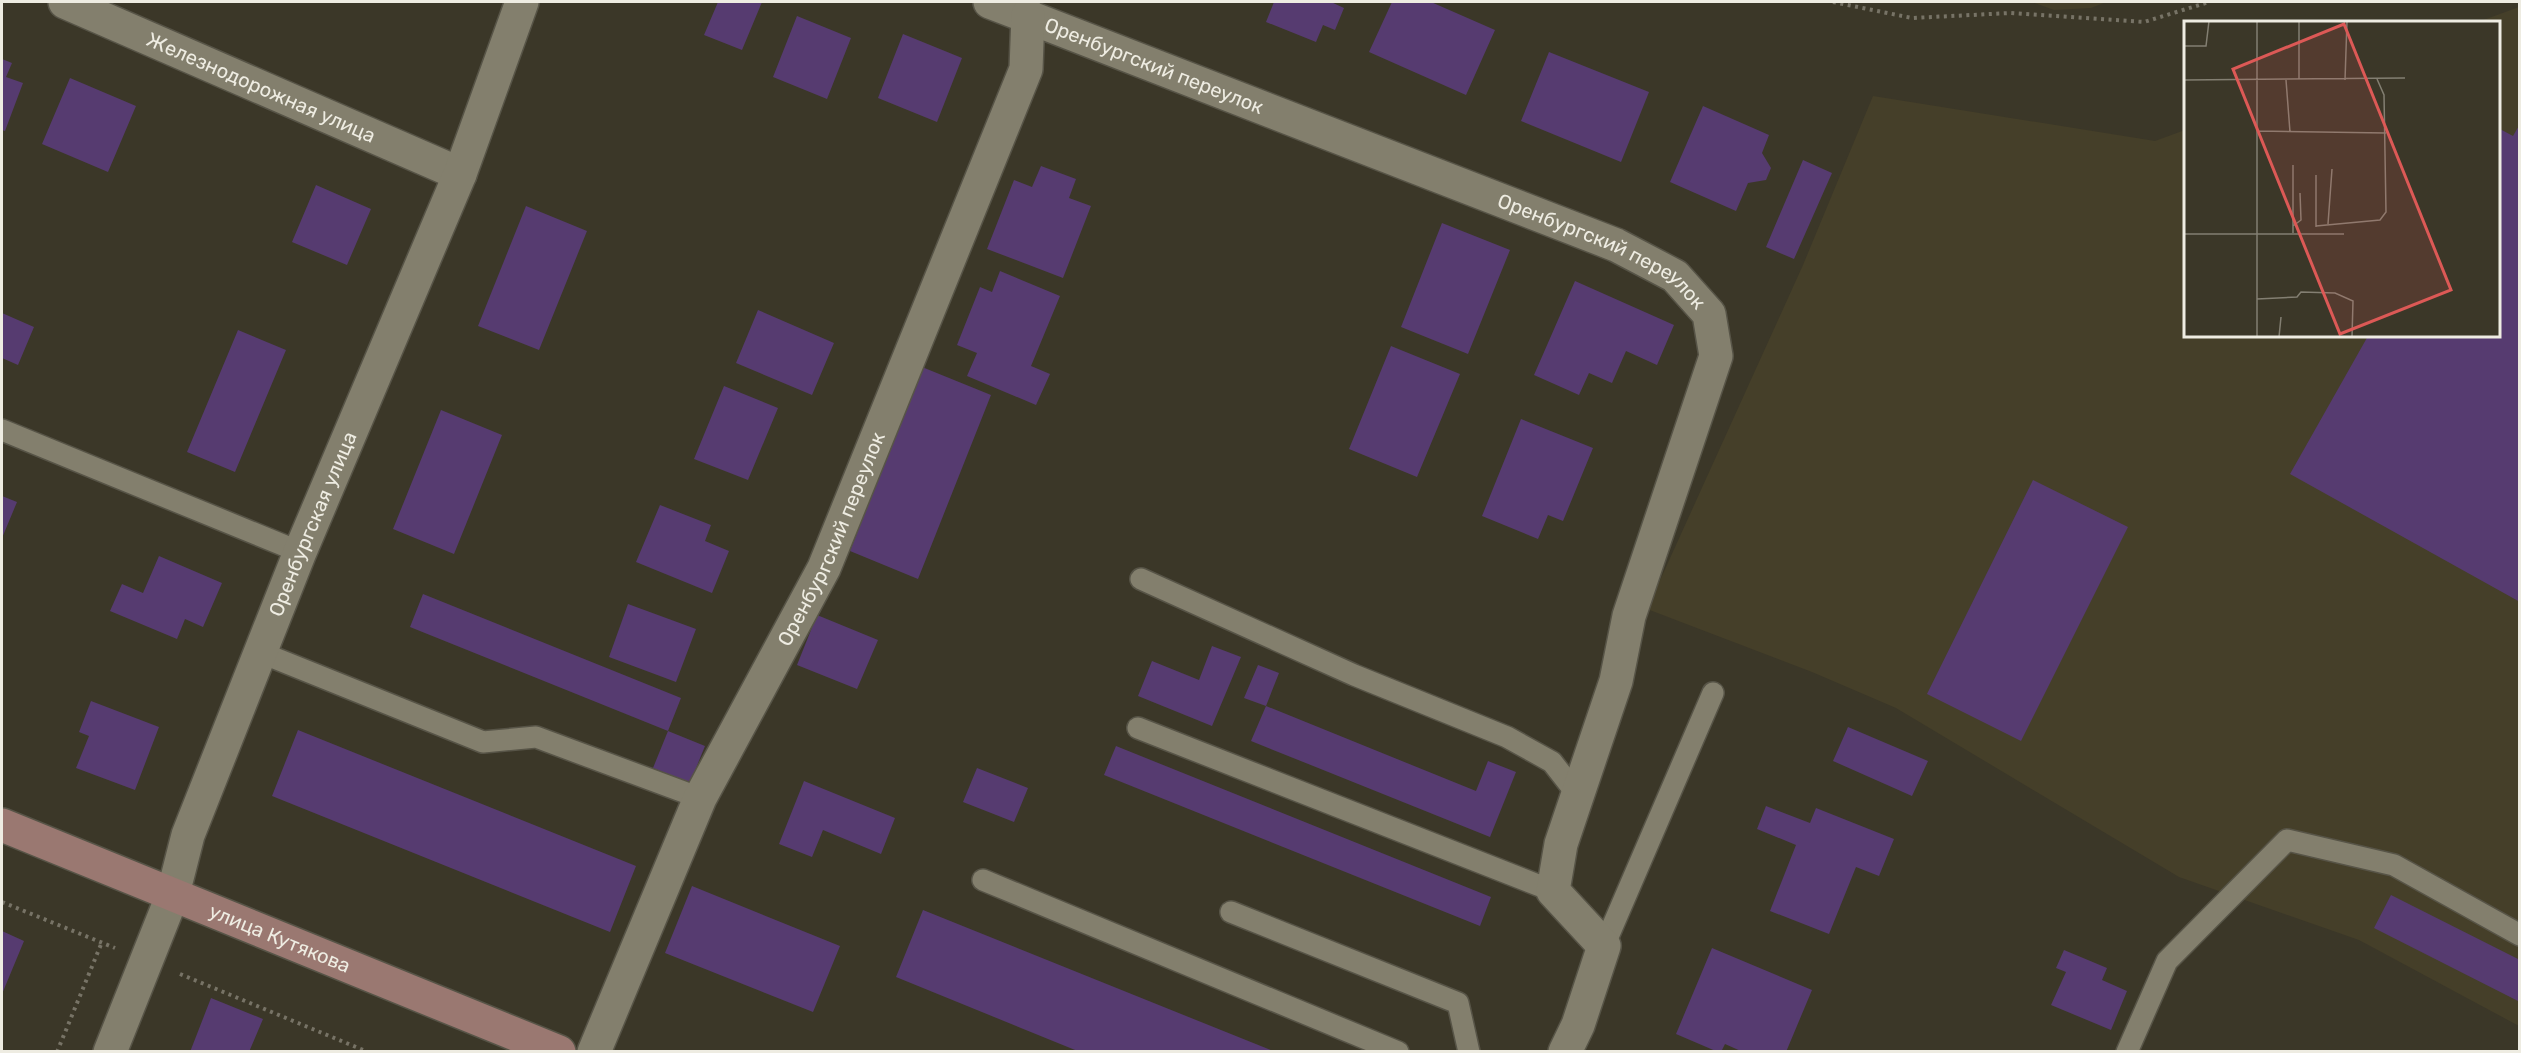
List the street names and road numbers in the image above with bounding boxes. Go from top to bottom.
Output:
street label: Оренбургский переулок [1041,12,1267,119]
street label: Железнодорожная улица [143,27,379,148]
street label: Оренбургский переулок [1494,188,1711,314]
street label: Оренбургская улица [264,428,362,620]
street label: Оренбургский переулок [772,428,890,650]
street label: улица Кутякова [206,899,354,978]

